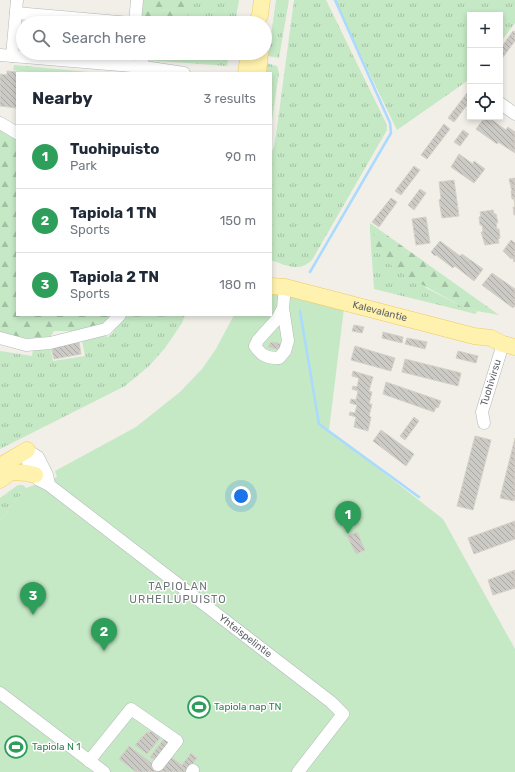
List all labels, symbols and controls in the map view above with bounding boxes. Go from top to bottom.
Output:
map controls [467,12,503,120]
button: + [467,12,503,48]
search box [16,16,272,60]
icon: search [30,27,52,49]
text: Search here [62,29,146,47]
button: − [467,48,503,84]
button: locate [467,84,503,120]
text: Nearby [32,88,93,108]
text: 3 results [204,91,256,106]
text: Tuohipuisto [70,140,159,158]
text: 1 [42,149,48,164]
text: 90 m [225,149,256,164]
text: Park [70,158,97,173]
text: Tapiola 1 TN [70,204,157,222]
text: 2 [41,213,49,228]
text: 150 m [220,213,256,228]
text: Sports [70,222,110,237]
text: Tapiola 2 TN [70,268,159,286]
text: 3 [41,277,49,292]
text: 180 m [219,277,256,292]
text: Sports [70,286,110,301]
street label: Kalevalantie [351,299,409,325]
street label: Tuohivirsu [478,358,504,407]
your location [231,486,251,506]
pin: 1 [335,501,361,534]
district label: TAPIOLAN URHEILUPUISTO [129,580,227,606]
pin: 3 [20,582,46,615]
street label: Yhteispelintie [216,612,275,660]
pin: 2 [91,618,117,651]
sports icon: Tapiola nap TN [186,694,212,720]
place label: Tapiola nap TN [214,701,281,713]
sports icon: Tapiola N 1 [3,734,29,760]
place label: Tapiola N 1 [32,741,81,753]

